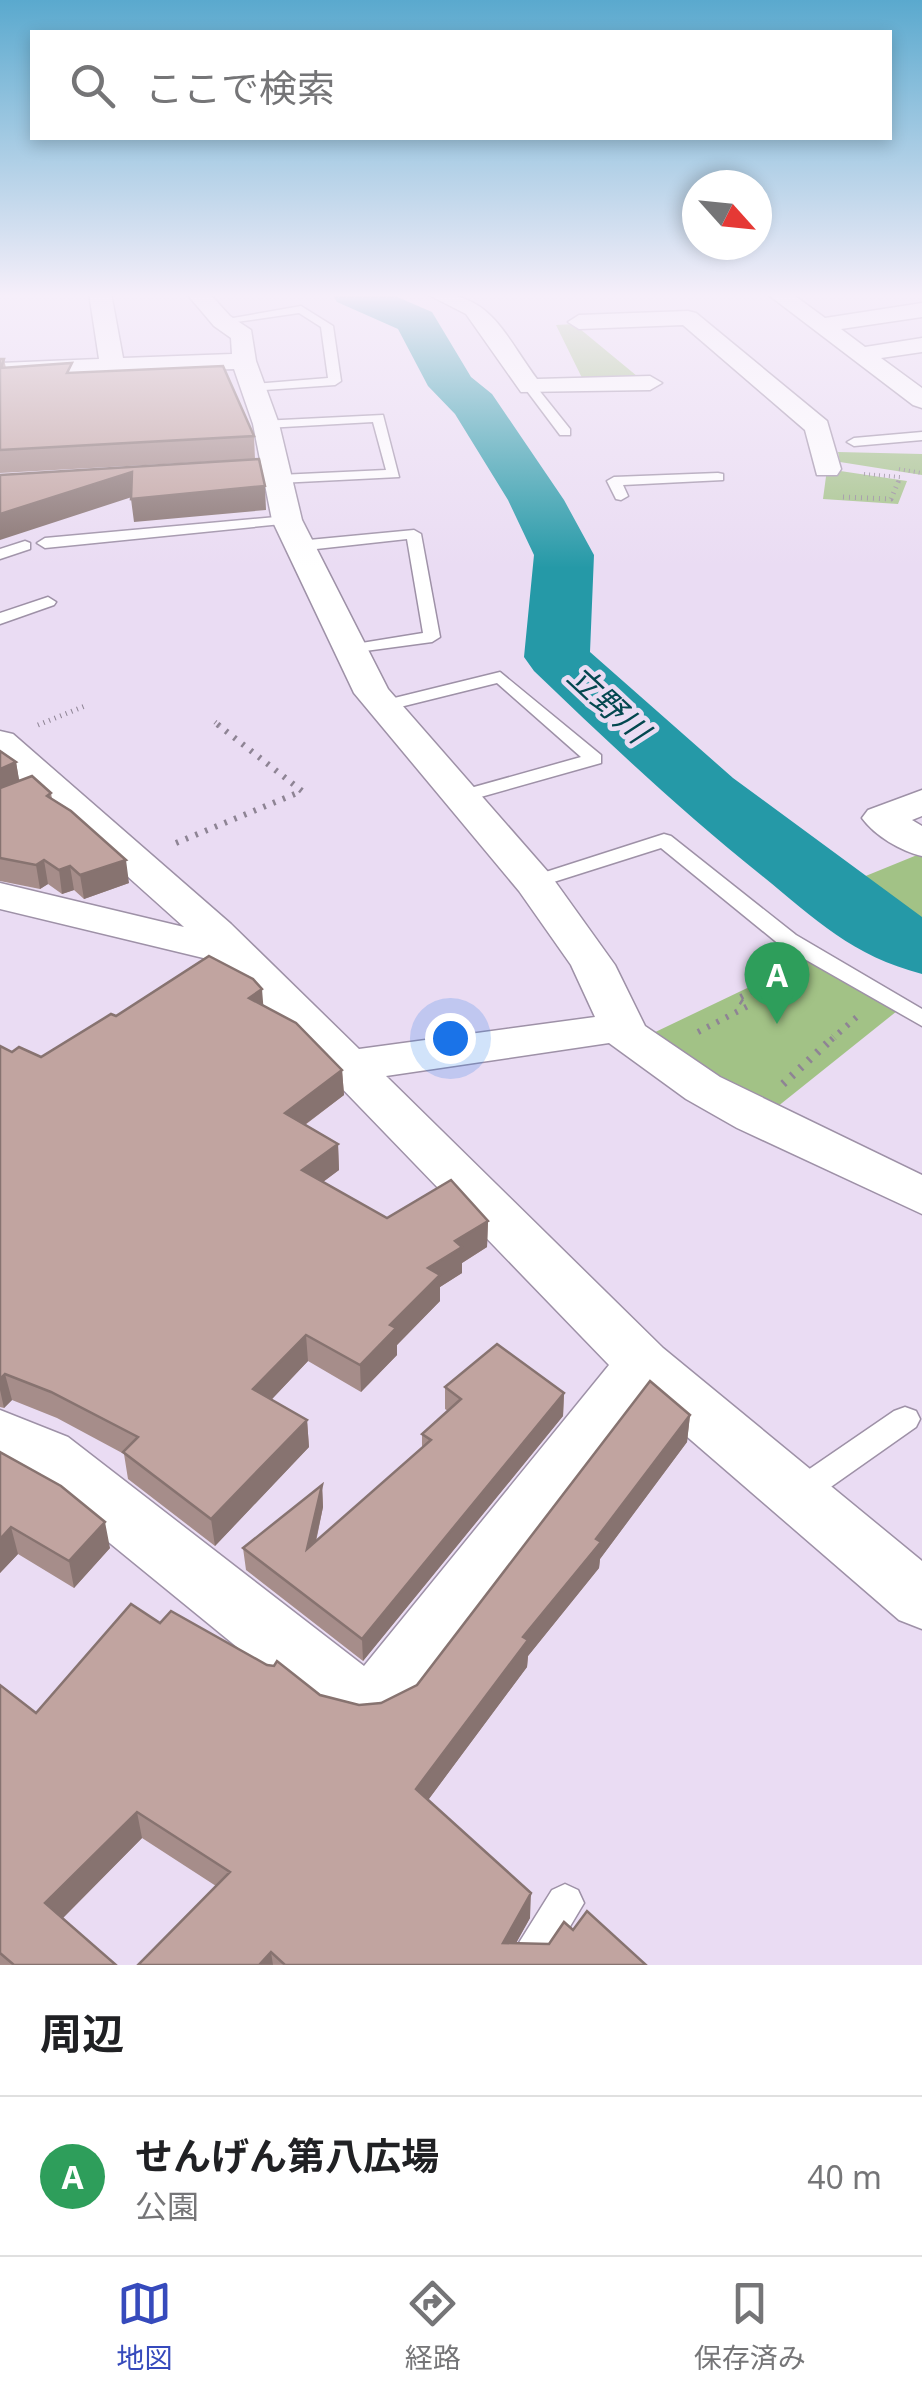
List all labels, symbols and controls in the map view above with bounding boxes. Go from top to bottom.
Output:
search box [30,30,892,140]
icon: search [65,58,120,113]
text: ここで検索 [145,61,335,113]
north arrow [682,170,772,260]
water label: 立野川 [559,654,661,753]
pin: A [744,942,810,1024]
your location [425,1013,476,1064]
text: 周辺 [40,2004,124,2061]
text: せんげん第八広場 [135,2129,439,2181]
text: A [61,2155,84,2198]
text: 40 m [807,2155,882,2198]
text: 公園 [135,2184,199,2227]
tab: 地図 [116,2276,172,2376]
tab: 経路 [405,2276,461,2376]
tab: 保存済み [694,2276,806,2376]

